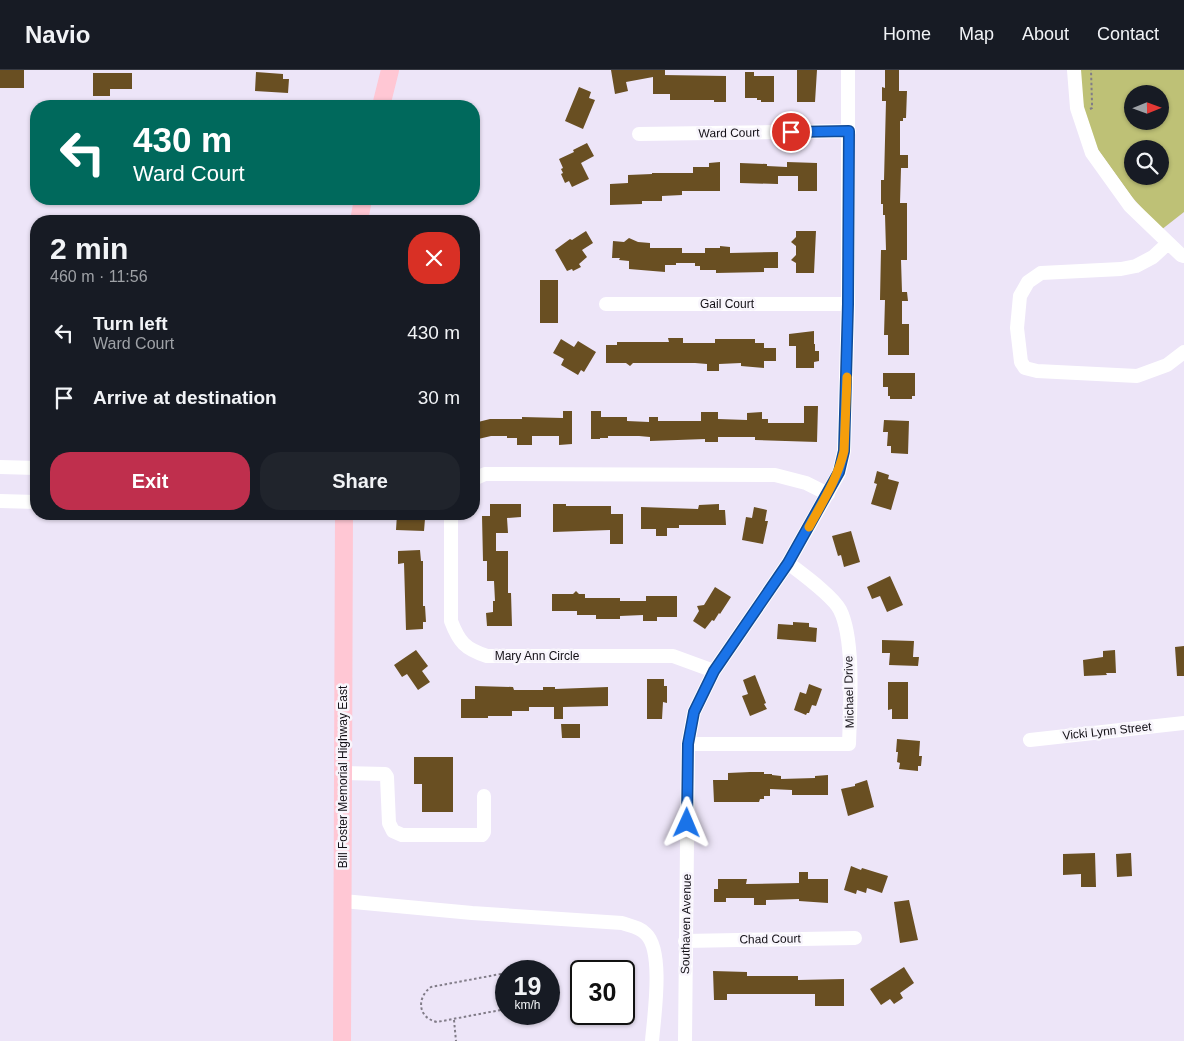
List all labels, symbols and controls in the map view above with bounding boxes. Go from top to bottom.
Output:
text: Navio [25,21,90,48]
text: Home [883,24,931,44]
text: Map [959,24,994,44]
text: About [1022,24,1069,44]
text: Contact [1097,24,1159,44]
north arrow [1124,85,1169,130]
map controls [1124,85,1169,185]
pin [770,111,812,153]
icon: arrive [777,118,805,146]
icon: left [50,120,115,185]
text: 430 m [133,120,232,159]
street label: Ward Court [698,125,760,141]
button: search [1124,140,1169,185]
text: Ward Court [133,161,245,186]
text: 2 min [50,232,128,265]
button: close [408,232,460,284]
text: 460 m · 11:56 [50,268,148,285]
street label: Gail Court [700,297,755,311]
text: Turn left [93,313,168,334]
icon: left [50,319,78,347]
text: 430 m [407,322,460,343]
text: Ward Court [93,335,174,352]
icon: arrive [50,384,78,412]
text: Arrive at destination [93,387,277,408]
text: 30 m [418,387,460,408]
button: Exit [50,452,250,510]
button: Share [260,452,460,510]
street label: Mary Ann Circle [495,649,580,663]
street label: Michael Drive [841,655,857,728]
street label: Bill Foster Memorial Highway East [336,685,350,868]
street label: Vicki Lynn Street [1062,719,1153,743]
position arrow [660,796,712,848]
street label: Southaven Avenue [678,873,694,974]
street label: Chad Court [739,931,801,947]
speed limit sign: 30 [570,960,635,1025]
text: 19 [514,972,541,1000]
text: km/h [514,998,541,1012]

